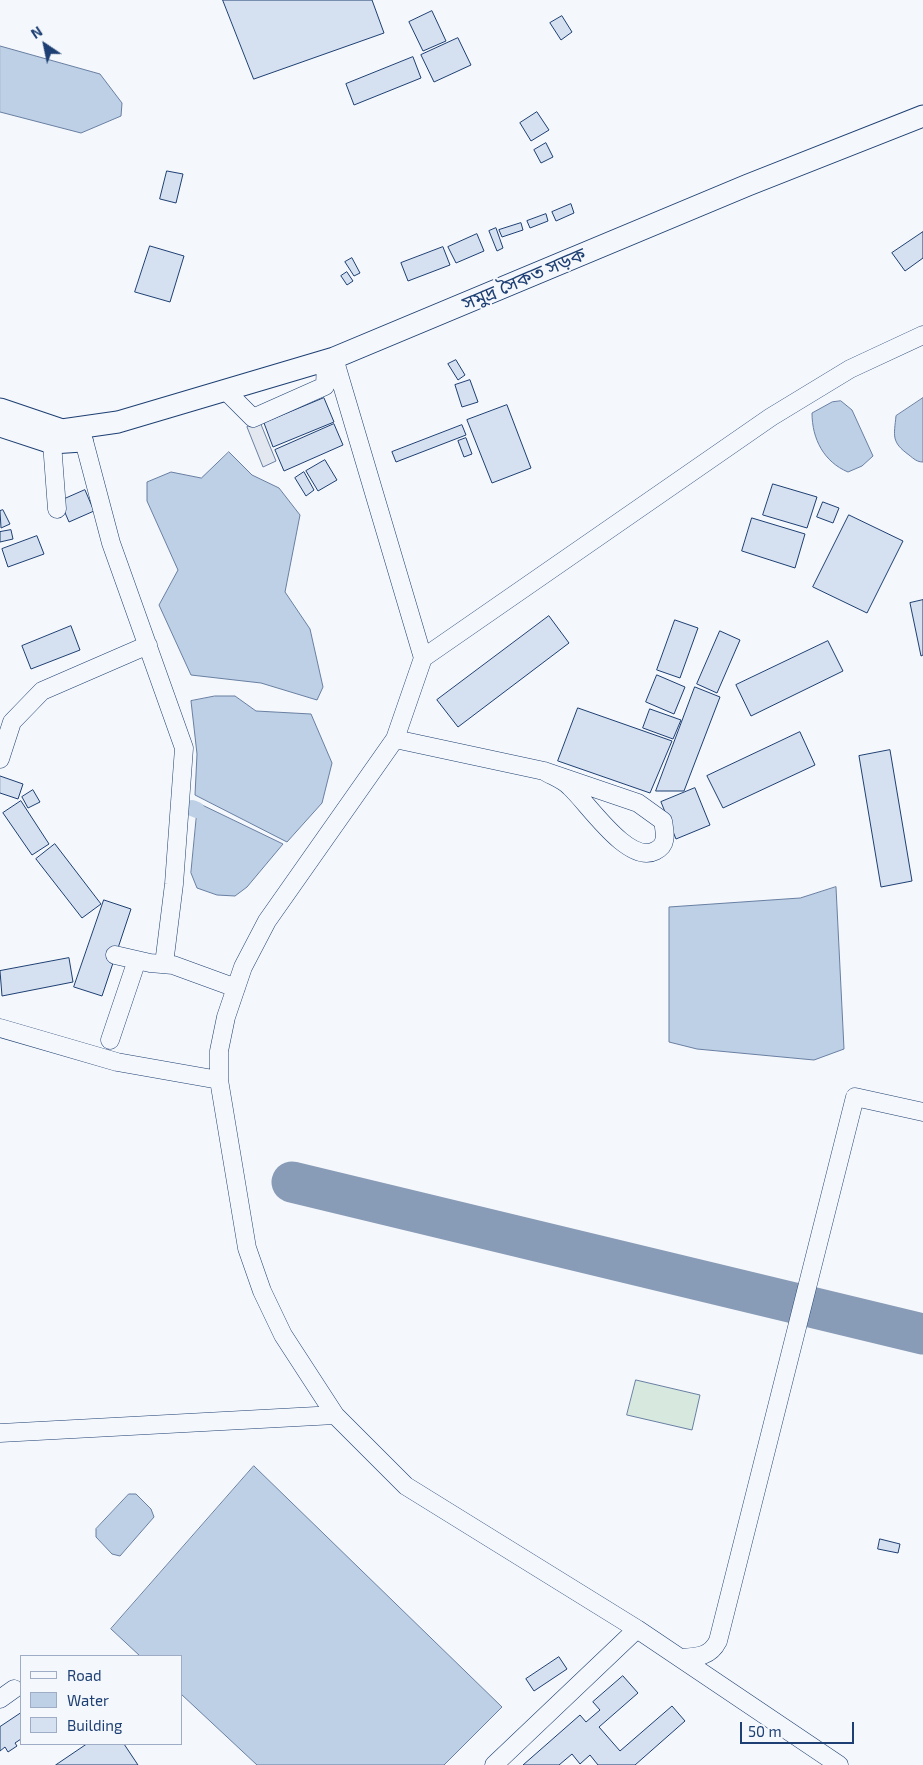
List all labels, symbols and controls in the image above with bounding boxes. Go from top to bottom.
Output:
north arrow [20,20,70,70]
text: N [27,22,45,42]
street label: সমুদ্র সৈকত সড়ক [459,243,589,315]
legend [20,1655,182,1745]
text: Road [67,1666,102,1684]
text: Water [67,1691,109,1709]
scale bar [743,1712,857,1744]
text: Building [67,1716,122,1734]
text: 50 m [748,1722,782,1740]

